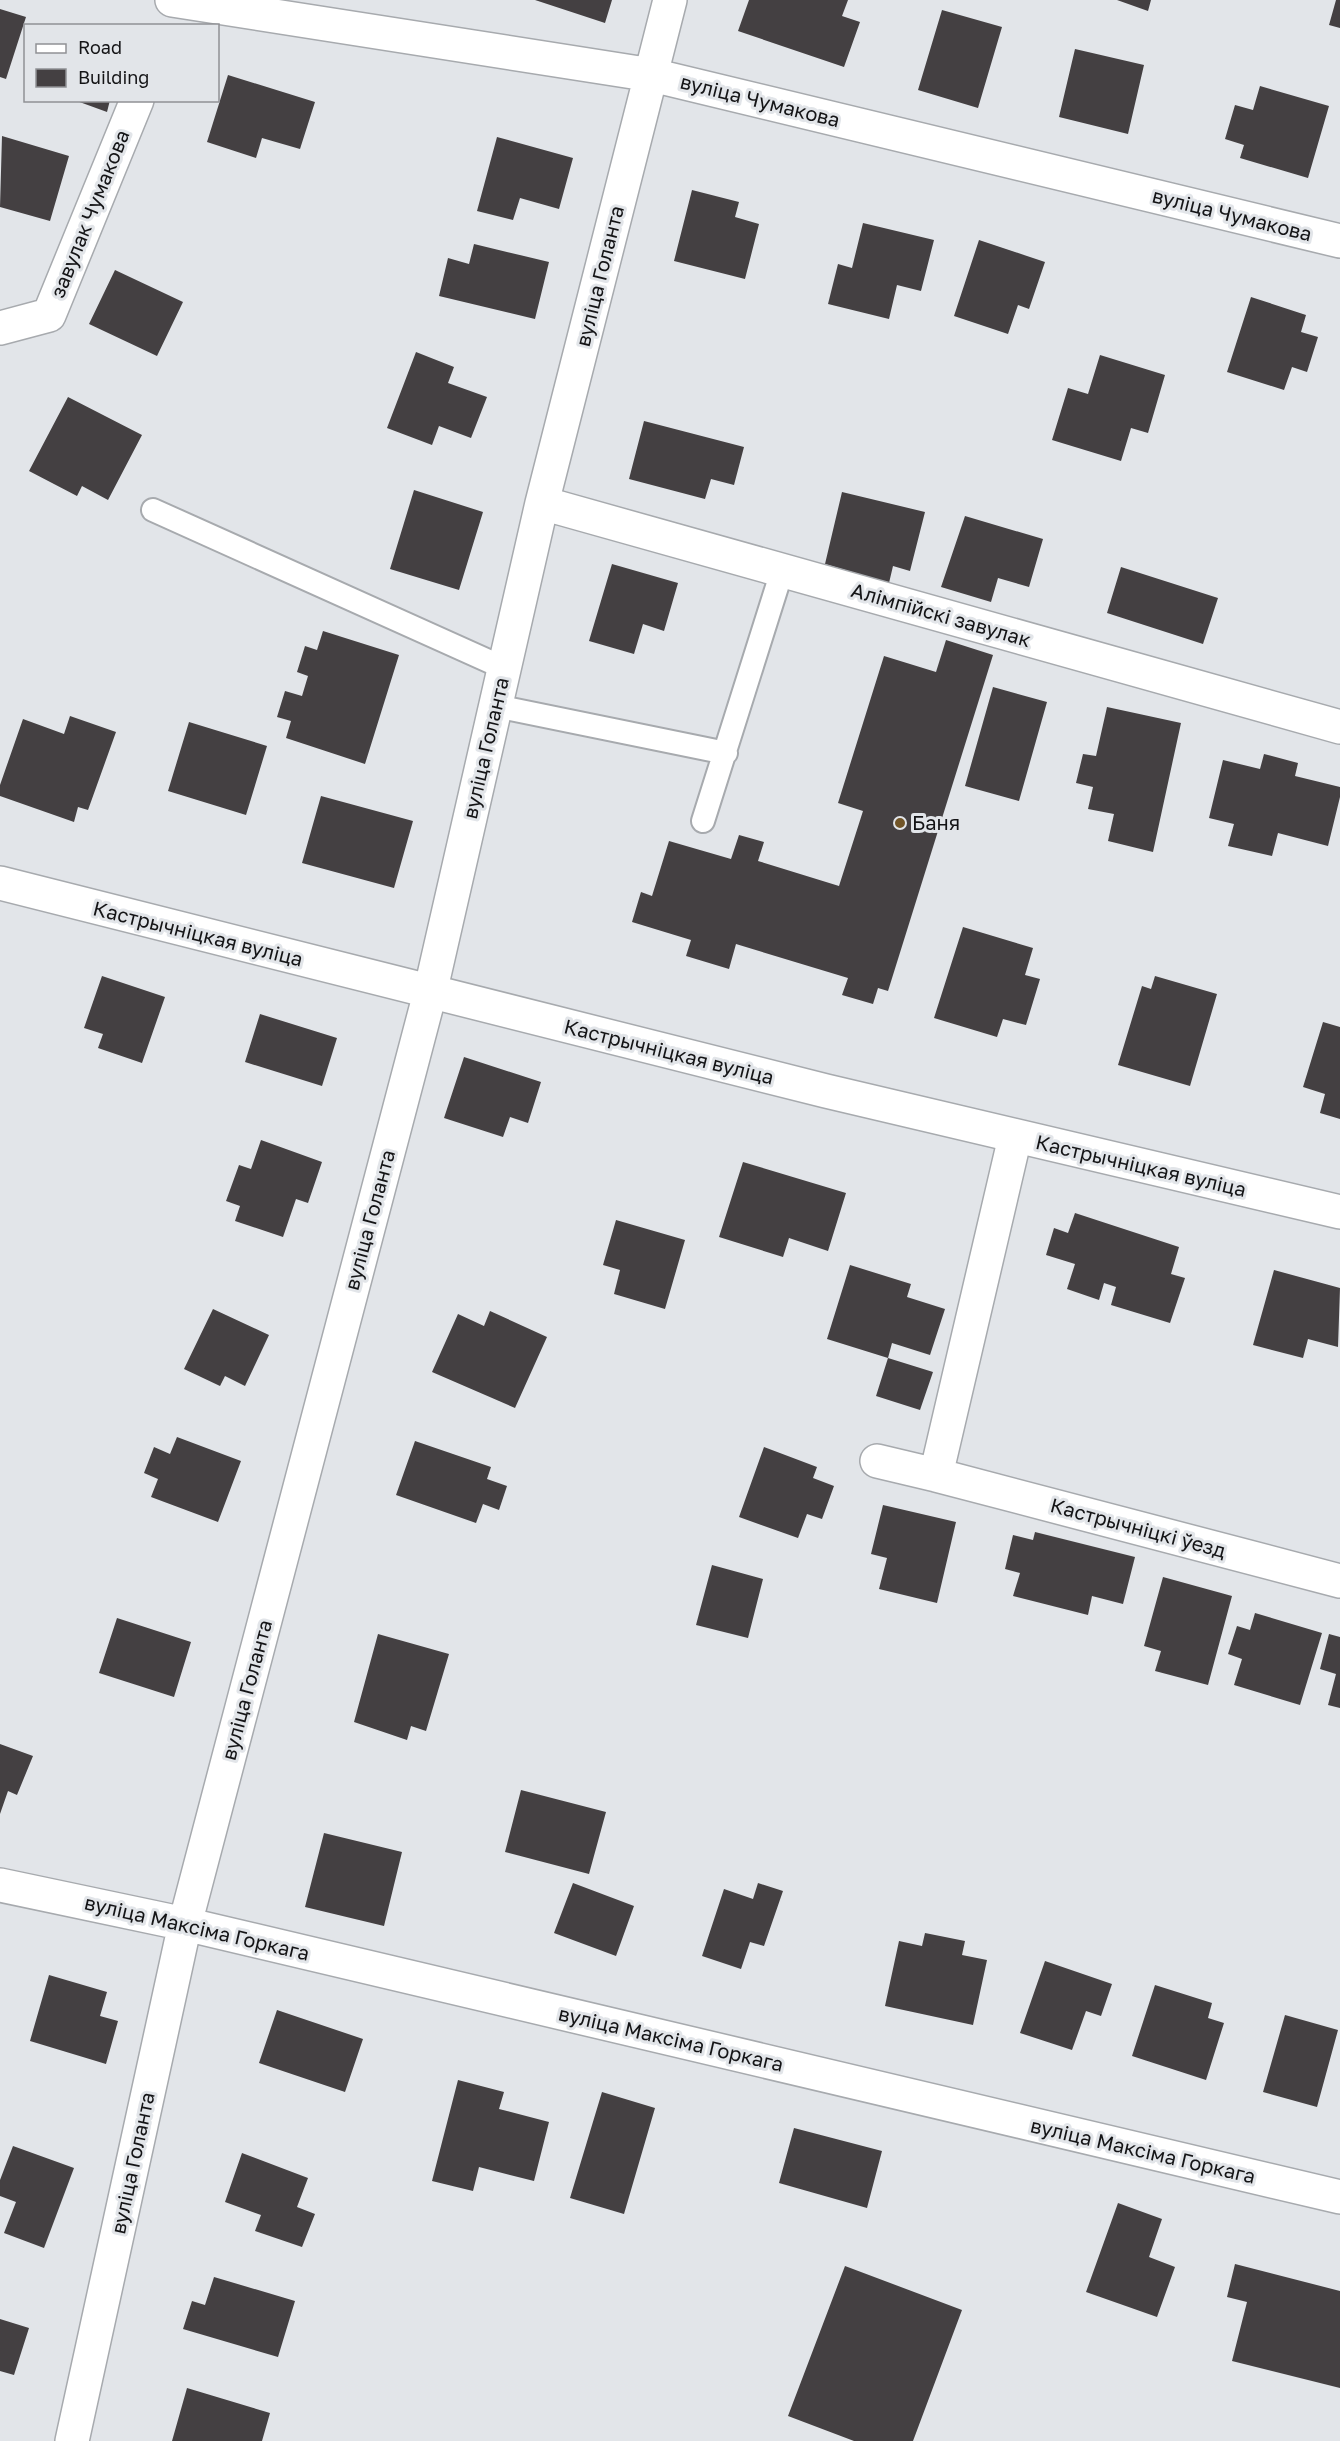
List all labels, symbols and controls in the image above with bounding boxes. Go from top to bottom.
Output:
legend [24,24,219,102]
text: Road [78,36,122,58]
text: Building [78,66,149,88]
street label: вуліца Чумакова [678,69,843,131]
street label: завулак Чумакова [44,126,134,301]
street label: вуліца Чумакова [1150,183,1315,245]
street label: вуліца Голанта [570,203,628,349]
street label: Алімпійскі завулак [849,577,1034,651]
street label: вуліца Голанта [457,675,513,821]
place label: Баня [912,810,960,834]
marker: Баня [893,816,907,830]
street label: Кастрычніцкая вуліца [91,895,306,971]
street label: Кастрычніцкая вуліца [562,1013,777,1089]
street label: Кастрычніцкая вуліца [1034,1129,1249,1201]
street label: вуліца Голанта [339,1147,399,1293]
street label: Кастрычніцкі ўезд [1048,1492,1229,1562]
street label: вуліца Голанта [216,1617,276,1763]
street label: вуліца Максіма Горкага [82,1889,312,1965]
street label: вуліца Максіма Горкага [556,2000,786,2076]
street label: вуліца Голанта [105,2090,159,2236]
street label: вуліца Максіма Горкага [1028,2112,1258,2188]

